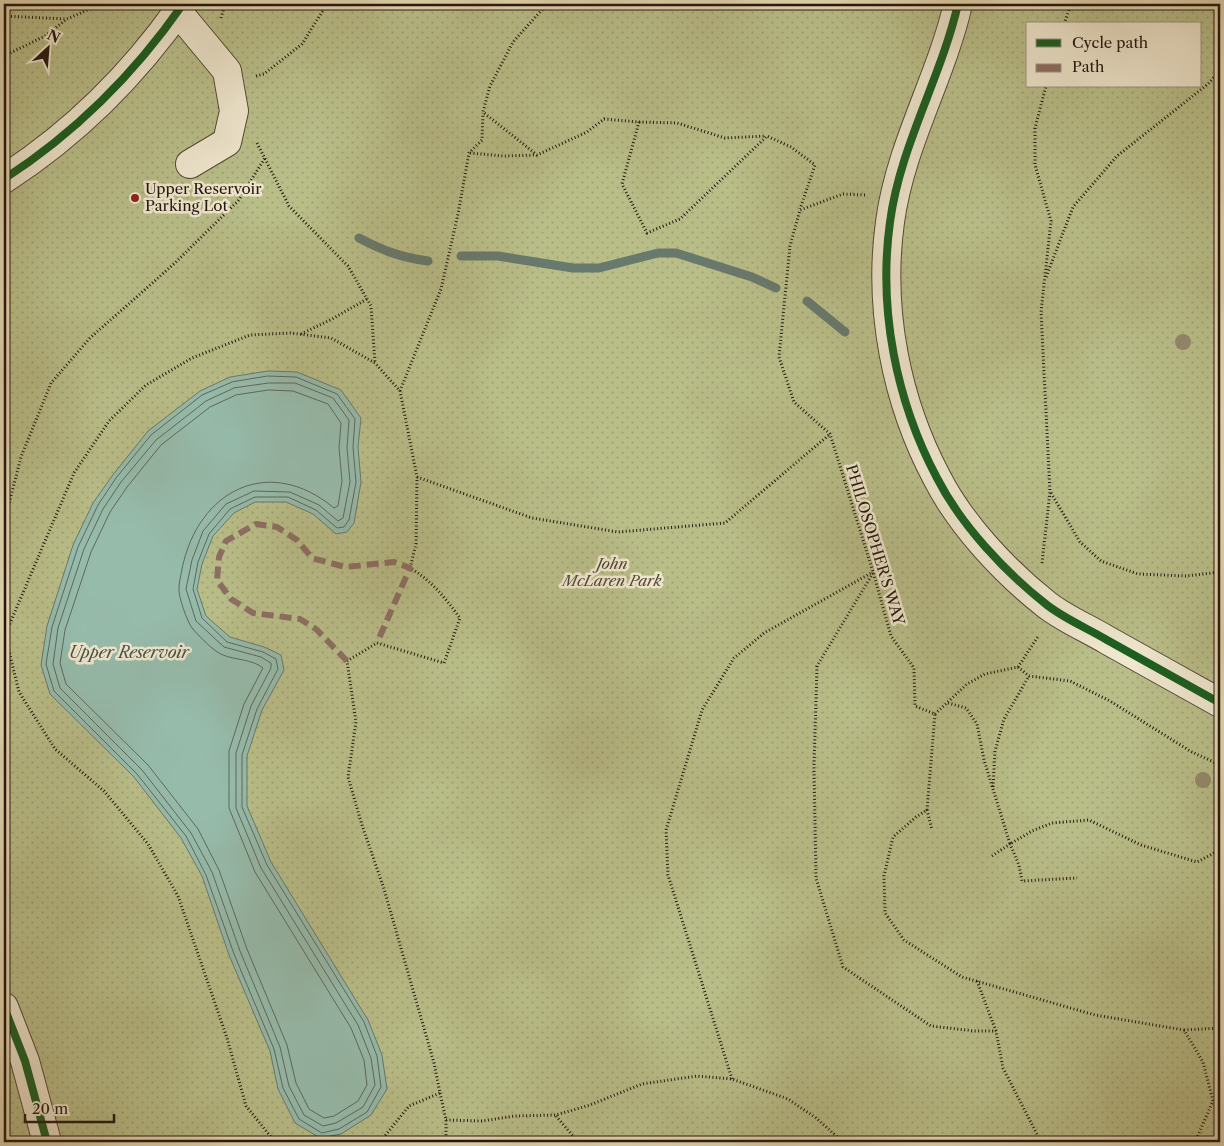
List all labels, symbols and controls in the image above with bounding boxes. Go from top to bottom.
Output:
north arrow [22,22,72,72]
legend [1026,22,1202,88]
text: N [44,26,63,47]
text: Cycle path [1072,33,1149,52]
text: Path [1072,57,1105,76]
place label: Upper Reservoir Parking Lot [145,179,262,215]
marker: Upper Reservoir Parking Lot [129,192,141,204]
street label: PHILOSOPHER'S WAY [842,462,909,628]
park label: John McLaren Park [561,554,662,590]
water label: Upper Reservoir [69,642,190,662]
scale bar [25,1091,114,1123]
text: 20 m [32,1099,68,1118]

